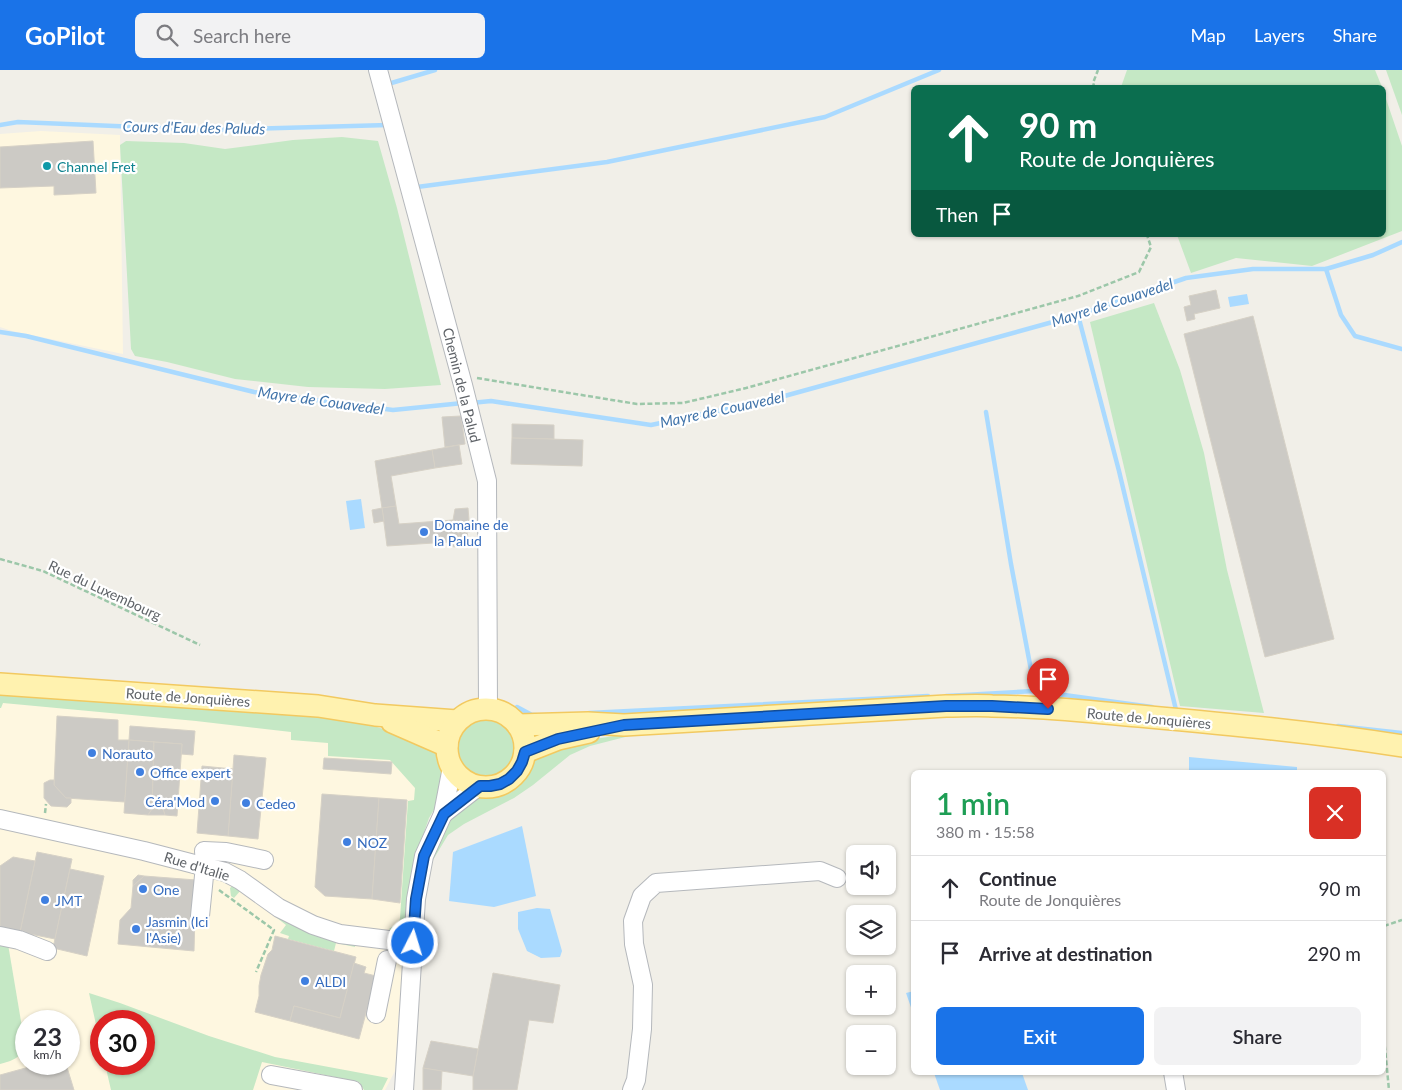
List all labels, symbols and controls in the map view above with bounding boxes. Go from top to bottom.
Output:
search box [135,13,485,58]
text: GoPilot [25,21,105,50]
icon: search [153,21,181,49]
text: Search here [193,24,291,47]
text: Map [1190,24,1226,46]
text: Layers [1254,24,1305,46]
text: Share [1333,24,1377,46]
text: 90 m [1019,103,1097,145]
icon: ahead [936,105,1001,170]
water label: Cours d'Eau des Paluds [123,117,265,137]
text: Route de Jonquières [1019,145,1215,172]
place label: Channel Fret [57,158,136,175]
marker: Channel Fret [41,160,53,172]
icon: arrive [988,200,1016,228]
text: Then [936,203,978,226]
water label: Mayre de Couavedel [1049,274,1176,330]
street label: Chemin de la Palud [440,326,484,444]
water label: Mayre de Couavedel [257,382,386,418]
water label: Mayre de Couavedel [658,387,787,431]
place label: Domaine de la Palud [434,516,508,549]
marker: Domaine de la Palud [418,526,430,538]
street label: Rue du Luxembourg [46,556,164,624]
pin [1027,658,1069,709]
icon: arrive [1034,665,1062,693]
street label: Route de Jonquières [125,684,251,710]
street label: Route de Jonquières [1086,704,1212,732]
place label: Norauto [102,745,153,762]
marker: Norauto [86,747,98,759]
place label: Office expert [150,764,231,781]
marker: Office expert [134,766,146,778]
text: 1 min [936,785,1010,821]
button: close [1309,787,1361,839]
place label: Céra'Mod [145,793,205,810]
marker: Céra'Mod [209,795,221,807]
place label: Cedeo [256,795,296,812]
marker: Cedeo [240,797,252,809]
text: 380 m · 15:58 [936,822,1035,841]
place label: NOZ [357,834,387,851]
marker: NOZ [341,836,353,848]
map controls [846,845,896,1075]
button: sound [846,845,896,895]
street label: Rue d'Italie [162,848,232,884]
text: Continue [979,867,1057,890]
icon: ahead [936,874,964,902]
text: 90 m [1318,877,1361,900]
place label: One [153,881,179,898]
marker: One [137,883,149,895]
text: Route de Jonquières [979,890,1121,909]
place label: JMT [55,892,83,909]
marker: JMT [39,894,51,906]
button: layers [846,905,896,955]
place label: Jasmin (Ici l'Asie) [146,913,208,946]
position arrow [386,916,438,968]
marker: Jasmin (Ici l'Asie) [130,923,142,935]
icon: arrive [936,939,964,967]
text: Arrive at destination [979,942,1152,965]
text: 290 m [1307,942,1361,965]
button: + [846,965,896,1015]
place label: ALDI [315,973,346,990]
marker: ALDI [299,975,311,987]
button: Exit [936,1007,1144,1065]
button: Share [1154,1007,1361,1065]
speed limit sign: 30 [90,1010,155,1075]
text: 23 [33,1021,62,1051]
button: − [846,1025,896,1075]
text: km/h [33,1047,62,1062]

